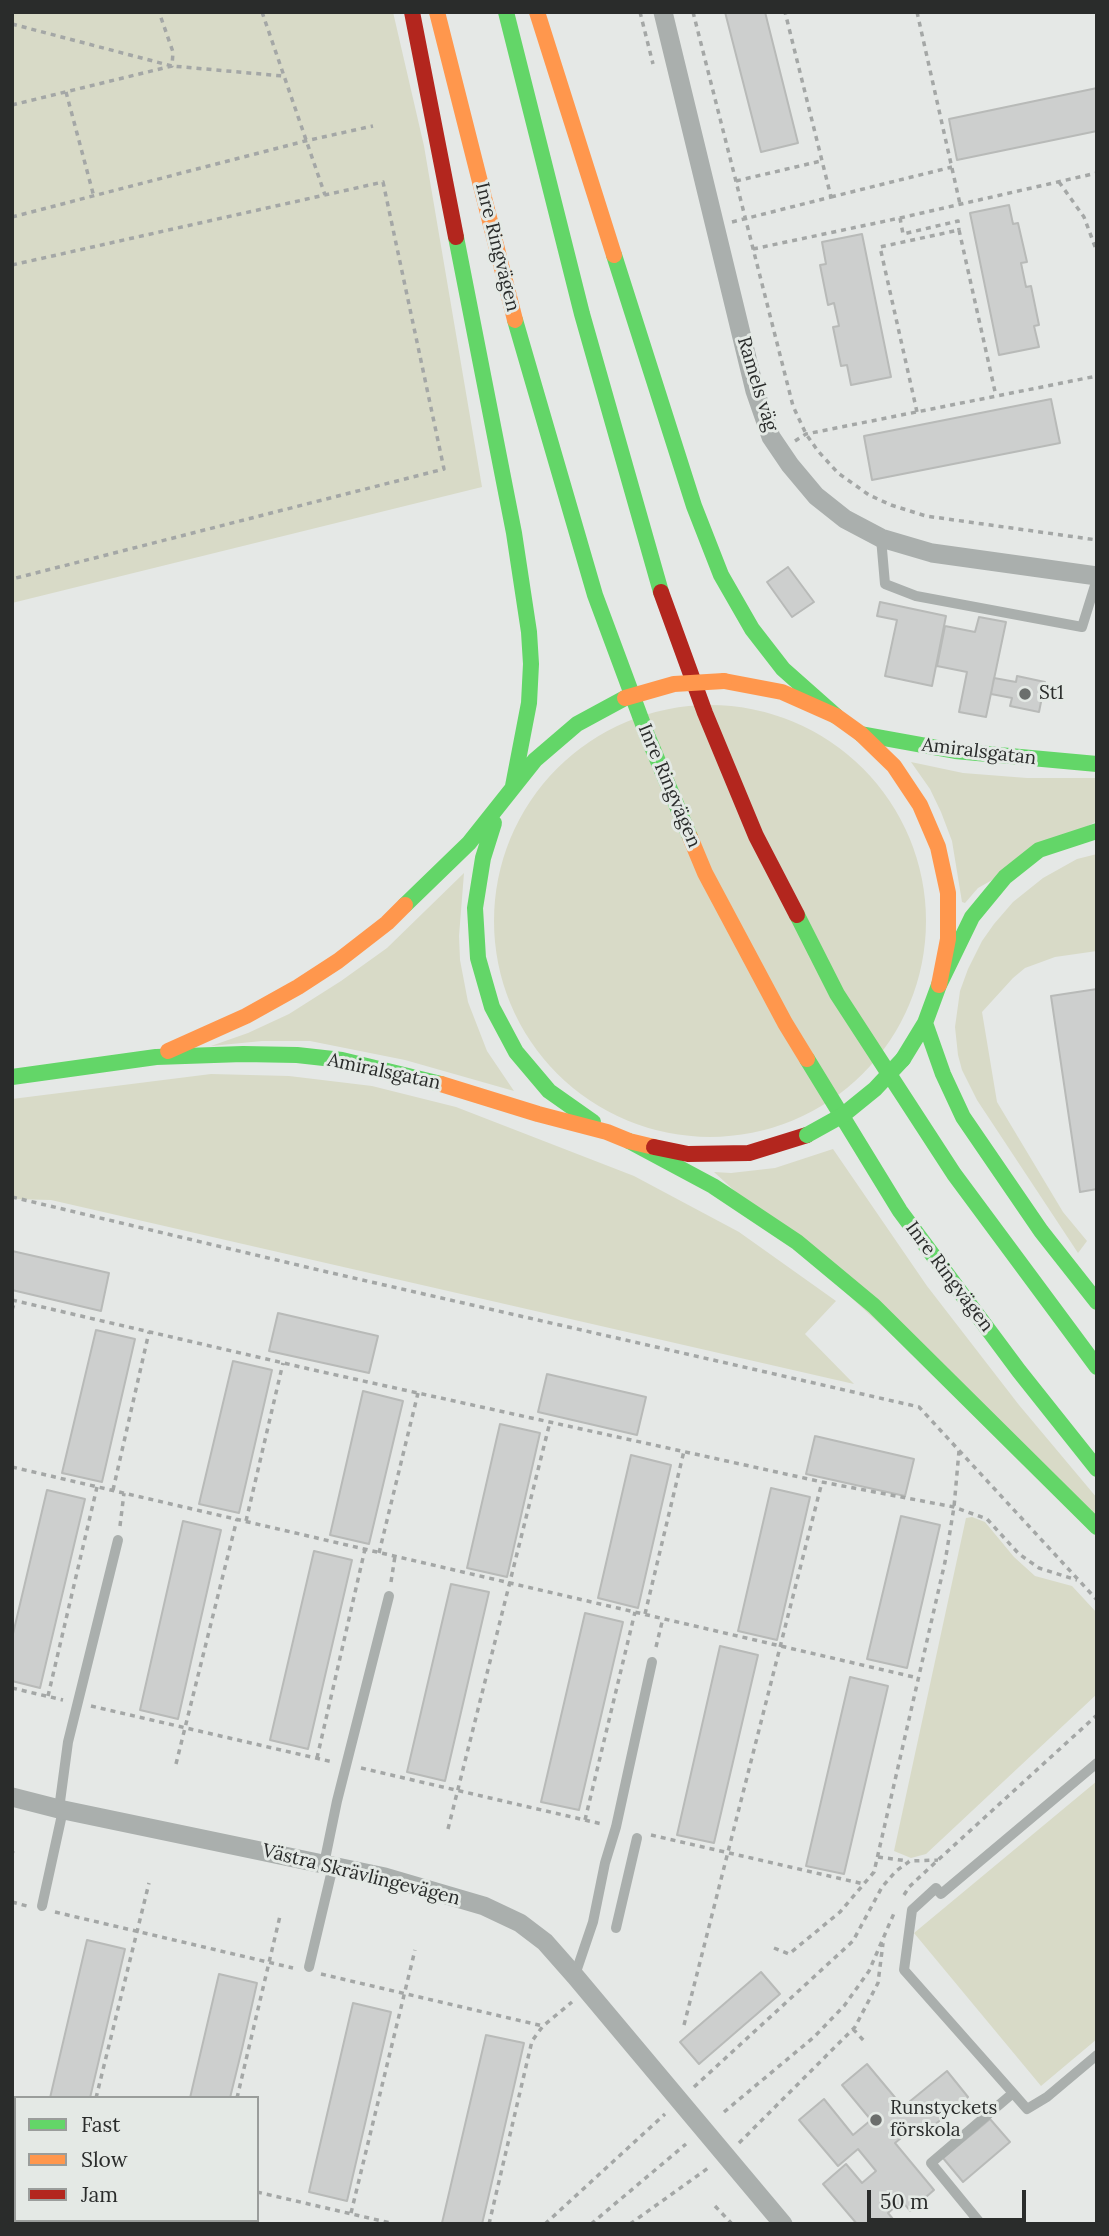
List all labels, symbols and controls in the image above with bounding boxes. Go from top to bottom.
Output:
street label: Inre Ringvägen [470,180,524,314]
street label: Ramels väg [732,334,782,434]
place label: St1 [1039,683,1064,705]
marker: St1 [1017,686,1033,702]
street label: Inre Ringvägen [633,721,705,851]
street label: Amiralsgatan [921,734,1037,770]
street label: Amiralsgatan [325,1049,443,1095]
street label: Inre Ringvägen [900,1217,998,1337]
street label: Västra Skrävlingevägen [260,1839,462,1911]
legend [14,2096,259,2222]
place label: Runstyckets förskola [890,2098,997,2142]
text: Fast [81,2111,120,2138]
marker: Runstyckets förskola [868,2112,884,2128]
text: Slow [81,2146,128,2173]
scale bar [871,2176,1030,2220]
text: Jam [81,2181,118,2208]
text: 50 m [880,2188,929,2215]

